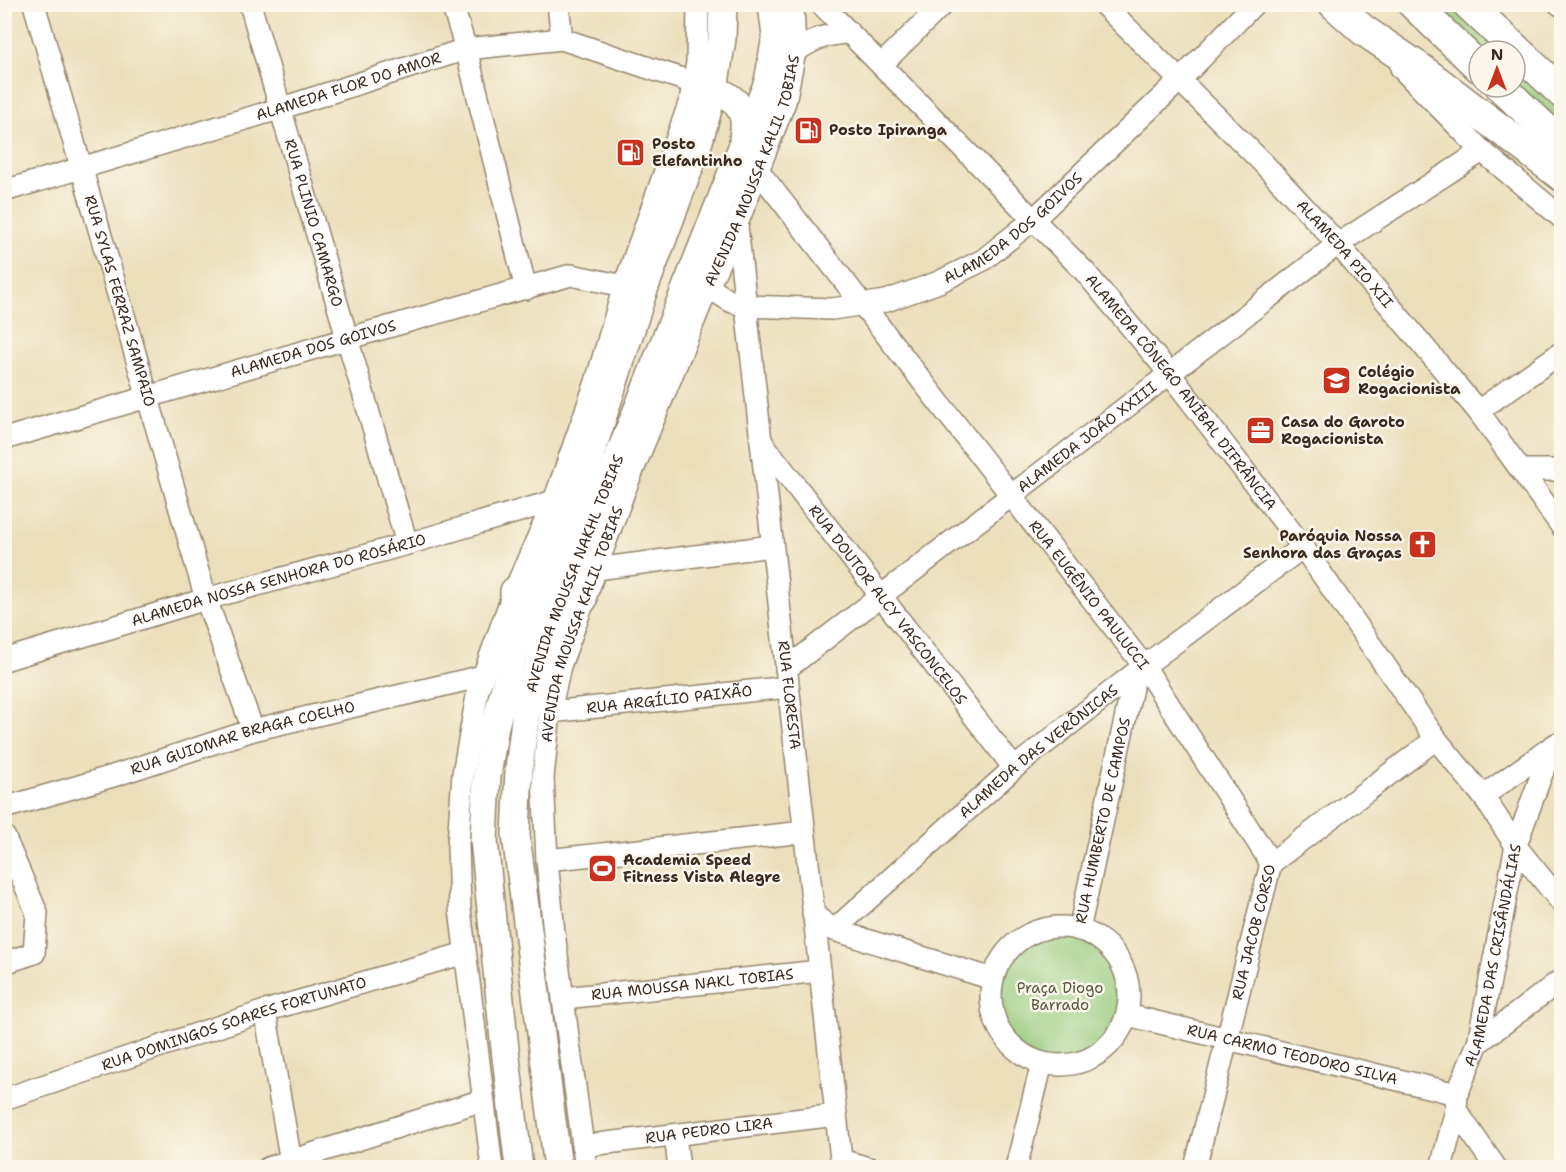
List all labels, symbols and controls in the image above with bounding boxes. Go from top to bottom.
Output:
north arrow [1467,39,1527,99]
text: N [1491,44,1503,65]
street label: ALAMEDA FLOR DO AMOR [254,48,444,125]
street label: AVENIDA MOUSSA KALIL TOBIAS [700,53,804,290]
fuel station icon: Posto Ipiranga [792,114,824,146]
place label: Posto Ipiranga [829,120,948,140]
place label: Posto Elefantinho [652,134,743,171]
street label: RUA PLINIO CAMARGO [280,137,348,309]
fuel station icon: Posto Elefantinho [615,137,647,169]
street label: ALAMEDA DOS GOIVOS [940,168,1087,288]
street label: RUA SYLAS FERRAZ SAMPAIO [80,193,160,409]
street label: ALAMEDA PIO XII [1292,196,1398,312]
street label: ALAMEDA CÔNEGO ANÍBAL DIFRÂNCIA [1081,270,1281,514]
street label: ALAMEDA DOS GOIVOS [228,315,398,382]
place label: Colégio Rogacionista [1358,362,1461,399]
school or university icon: Colégio Rogacionista [1321,365,1353,397]
street label: ALAMEDA JOÃO XXIII [1013,377,1161,497]
place label: Casa do Garoto Rogacionista [1281,412,1405,449]
office icon: Casa do Garoto Rogacionista [1244,415,1276,447]
street label: AVENIDA MOUSSA NAKHL TOBIAS [521,452,628,695]
street label: RUA DOUTOR ALCY VASCONCELOS [804,501,971,709]
street label: AVENIDA MOUSSA KALIL TOBIAS [537,504,628,743]
street label: RUA EUGÊNIO PAULUCCI [1024,516,1153,674]
place label: Paróquia Nossa Senhora das Graças [1243,526,1403,563]
street label: ALAMEDA NOSSA SENHORA DO ROSÁRIO [129,529,428,631]
church icon: Paróquia Nossa Senhora das Graças [1407,529,1439,561]
street label: RUA FLORESTA [773,640,805,751]
street label: RUA ARGÍLIO PAIXÃO [585,680,753,718]
street label: ALAMEDA DAS VERÔNICAS [955,680,1122,823]
street label: RUA GUIOMAR BRAGA COELHO [128,696,357,780]
street label: RUA HUMBERTO DE CAMPOS [1071,716,1135,926]
street label: ALAMEDA DAS CRISÂNDÁLIAS [1459,842,1526,1070]
place label: Academia Speed Fitness Vista Alegre [623,850,781,887]
sports icon: Academia Speed Fitness Vista Alegre [586,853,618,885]
street label: RUA JACOB CORSO [1227,862,1280,1002]
street label: RUA MOUSSA NAKL TOBIAS [590,964,794,1005]
street label: RUA DOMINGOS SOARES FORTUNATO [99,972,369,1075]
park label: Praça Diogo Barrado [1017,978,1103,1015]
street label: RUA CARMO TEODORO SILVA [1185,1020,1400,1089]
street label: RUA PEDRO LIRA [644,1113,774,1148]

